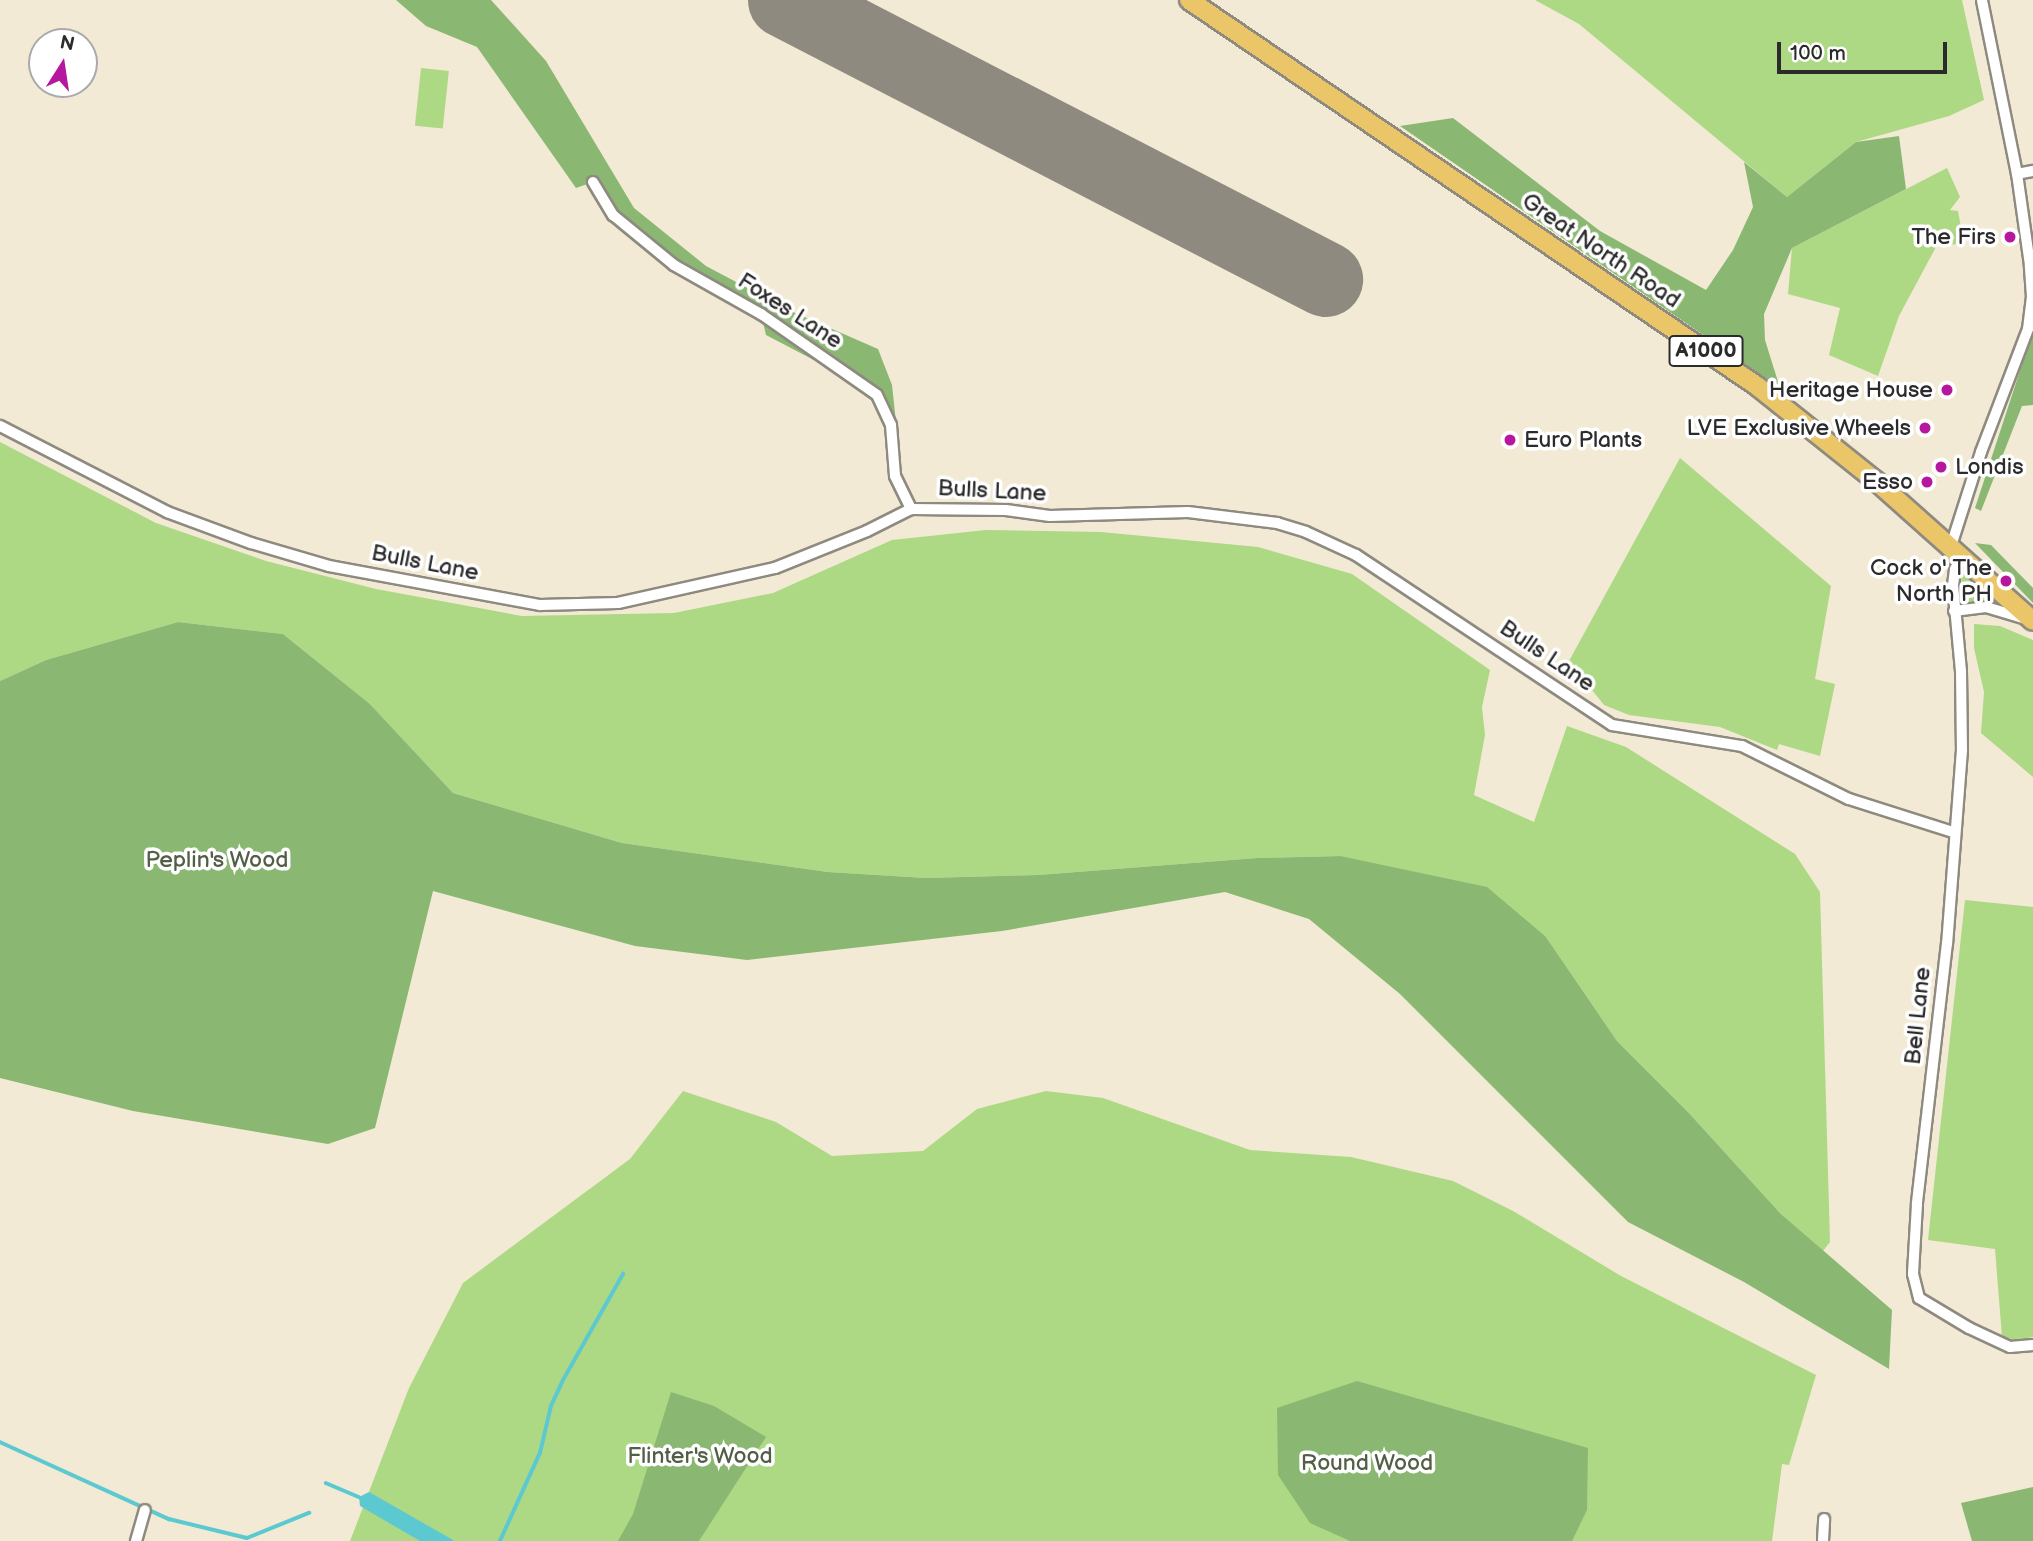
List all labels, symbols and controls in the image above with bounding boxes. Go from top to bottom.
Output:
north arrow [28,28,98,98]
scale bar [1781,28,1951,72]
text: N [58,31,76,57]
text: 100 m [1790,41,1846,66]
street label: Great North Road [1516,188,1686,314]
place label: The Firs [1911,223,1996,251]
marker: The Firs [2002,229,2018,245]
street label: Foxes Lane [733,267,847,355]
road number: A1000 [1668,334,1744,368]
place label: Heritage House [1769,376,1933,404]
marker: Heritage House [1939,382,1955,398]
place label: LVE Exclusive Wheels [1686,414,1911,442]
marker: LVE Exclusive Wheels [1917,420,1933,436]
place label: Euro Plants [1524,426,1642,454]
marker: Euro Plants [1502,432,1518,448]
place label: Londis [1955,453,2024,481]
marker: Londis [1933,459,1949,475]
place label: Esso [1862,468,1913,496]
street label: Bulls Lane [937,474,1047,508]
marker: Esso [1919,474,1935,490]
street label: Bulls Lane [369,539,481,587]
place label: Cock o' The North PH [1869,554,1992,608]
marker: Cock o' The North PH [1998,573,2014,589]
street label: Bulls Lane [1494,614,1600,698]
park label: Peplin's Wood [145,846,289,874]
street label: Bell Lane [1899,966,1937,1066]
park label: Flinter's Wood [627,1442,773,1470]
park label: Round Wood [1300,1449,1434,1477]

